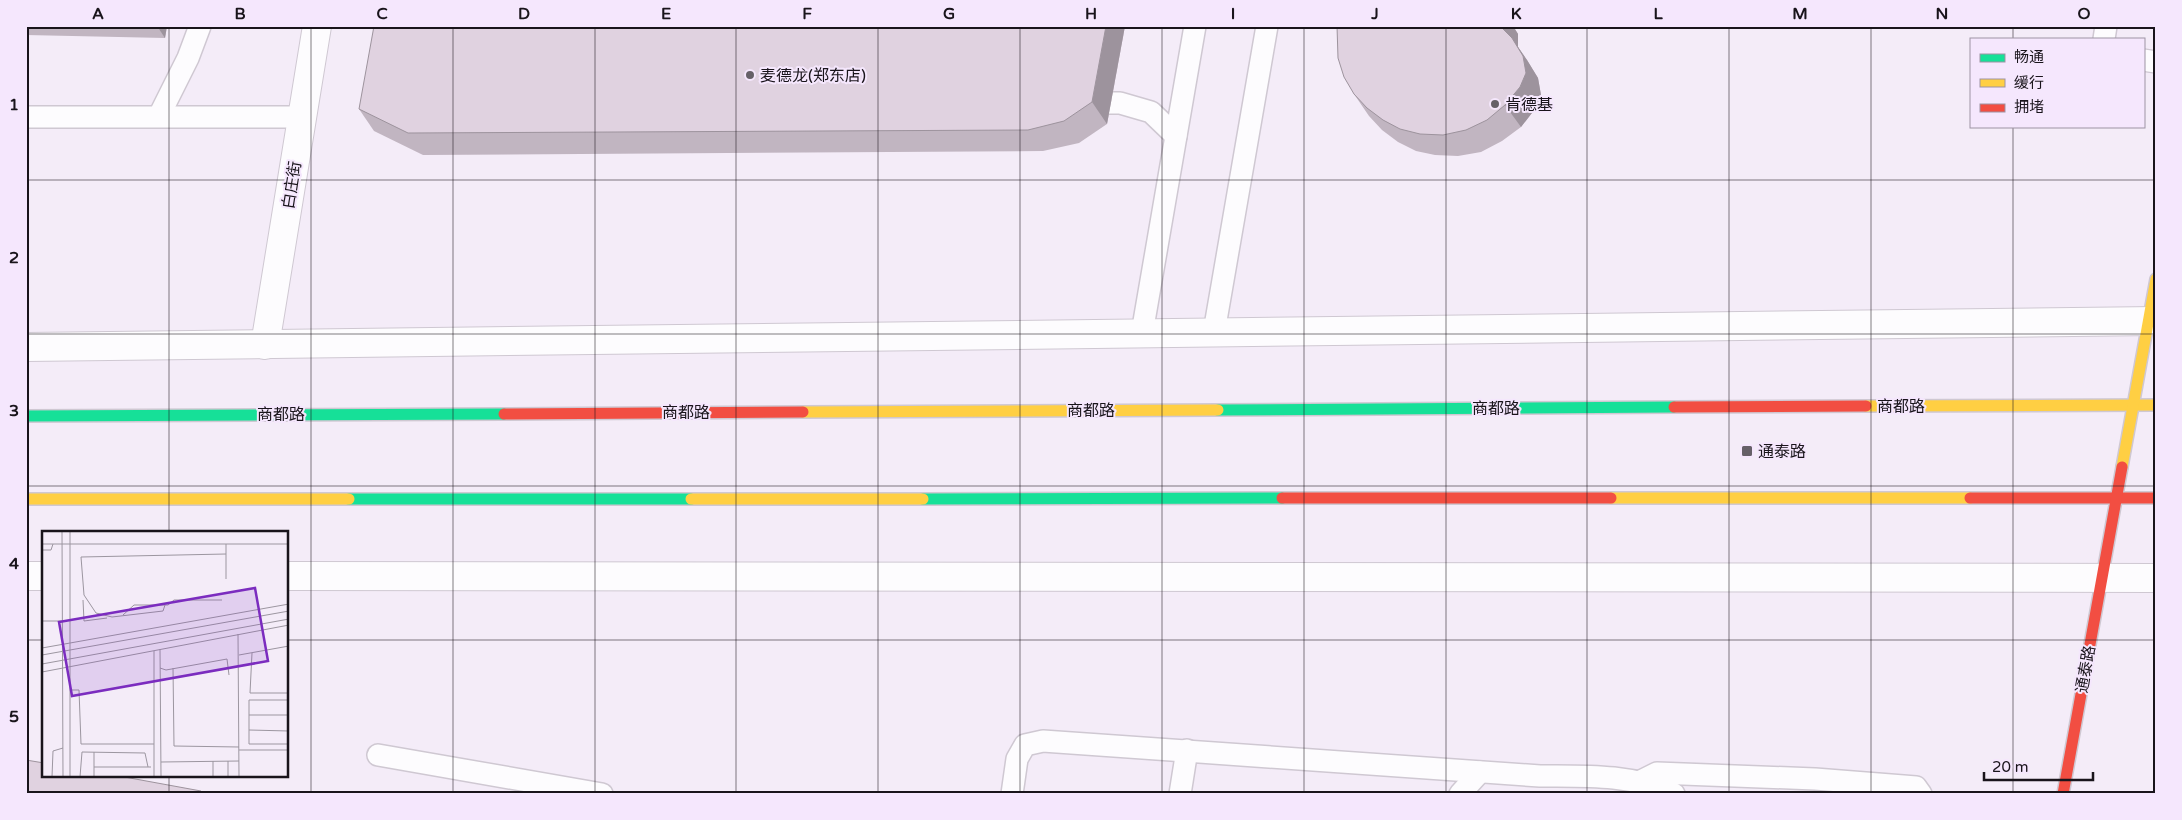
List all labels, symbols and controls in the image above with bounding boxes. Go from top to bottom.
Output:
text: A [92,4,104,24]
text: B [234,4,246,24]
text: C [376,4,388,24]
text: D [518,4,530,24]
text: E [661,4,671,24]
text: F [802,4,812,24]
text: G [943,4,955,24]
text: H [1085,4,1097,24]
text: I [1231,4,1235,24]
text: J [1370,4,1379,24]
text: K [1511,4,1522,24]
text: L [1653,4,1663,24]
text: M [1792,4,1808,24]
text: N [1936,4,1948,24]
text: O [2078,4,2091,24]
legend [1970,38,2144,128]
text: 畅通 [2014,48,2044,66]
place label: 麦德龙(郑东店) [760,66,866,86]
marker: 麦德龙(郑东店) [744,69,756,81]
text: 缓行 [2014,74,2044,92]
text: 1 [9,95,19,115]
place label: 肯德基 [1505,95,1553,115]
marker: 肯德基 [1489,98,1501,110]
text: 拥堵 [2014,98,2044,116]
street label: 白庄街 [278,160,306,210]
text: 2 [9,248,19,268]
street label: 商都路 [1877,397,1925,417]
street label: 商都路 [1472,399,1520,419]
text: 3 [9,401,19,421]
street label: 商都路 [1067,401,1115,421]
street label: 商都路 [662,403,710,423]
street label: 商都路 [257,405,305,425]
place label: 通泰路 [1758,442,1806,462]
marker: 通泰路 [1740,444,1754,458]
inset map [42,531,289,778]
text: 4 [9,554,19,574]
street label: 通泰路 [2072,644,2100,695]
text: 5 [9,707,19,727]
scale bar [1984,750,2093,782]
text: 20 m [1992,758,2029,776]

